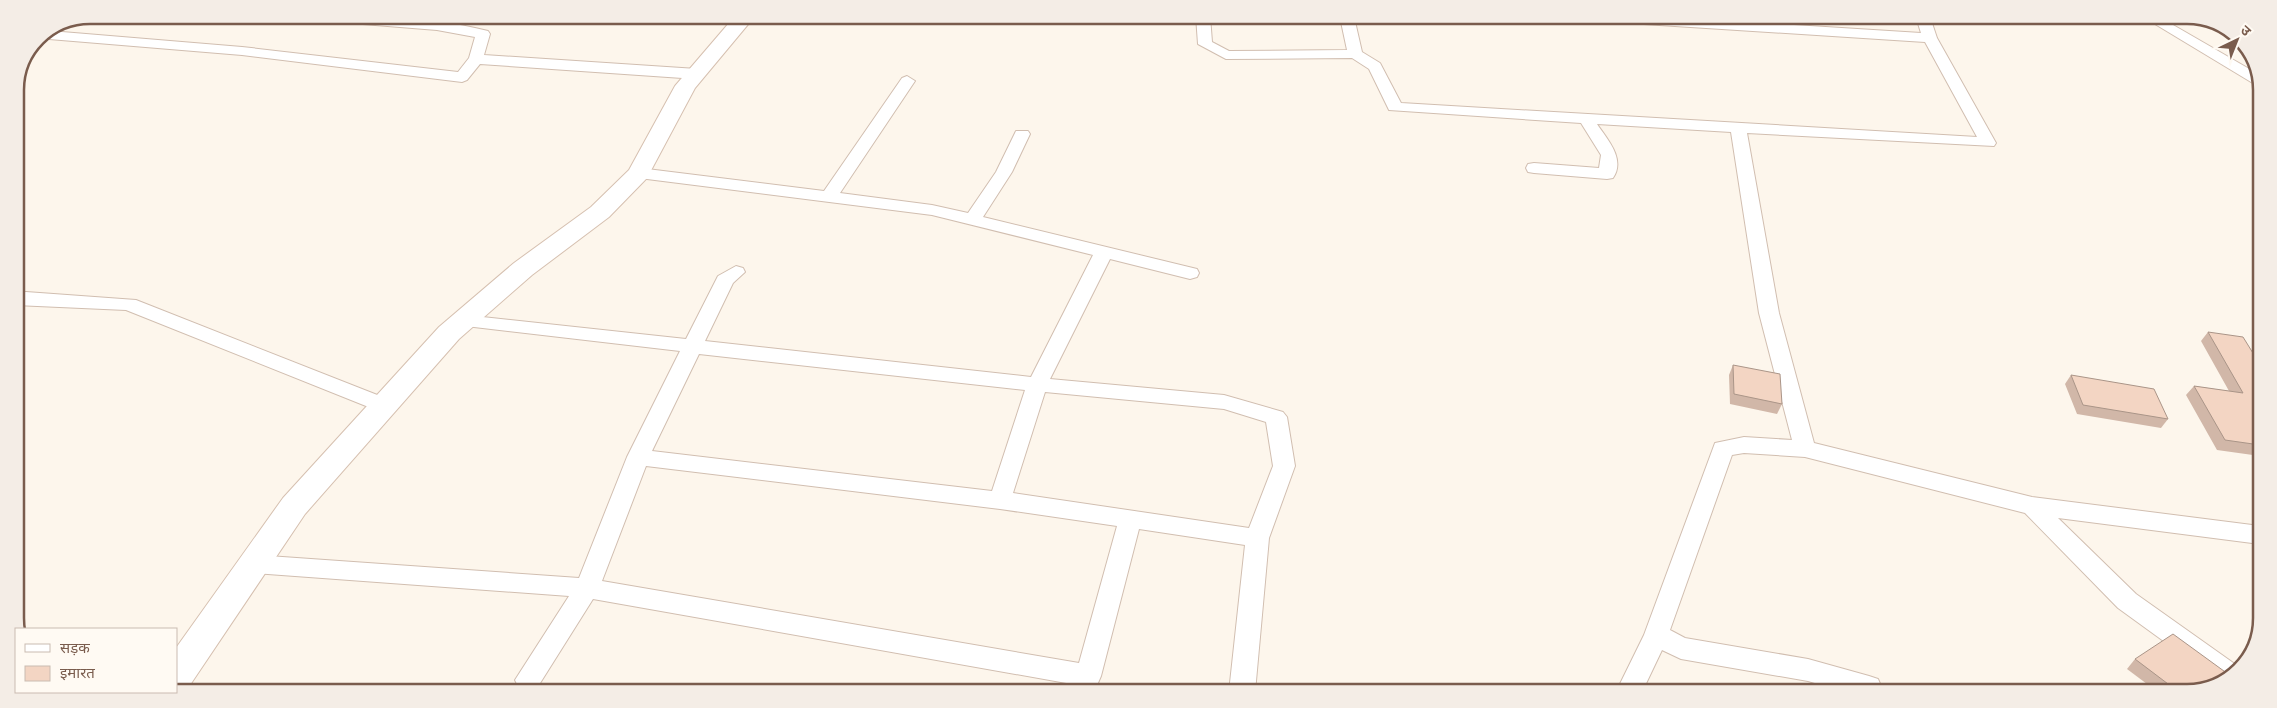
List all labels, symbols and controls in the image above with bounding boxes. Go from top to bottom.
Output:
north arrow [2212,15,2262,65]
text: उ [2237,21,2256,40]
legend [15,628,178,693]
text: सड़क [60,638,90,657]
text: इमारत [60,663,95,682]

